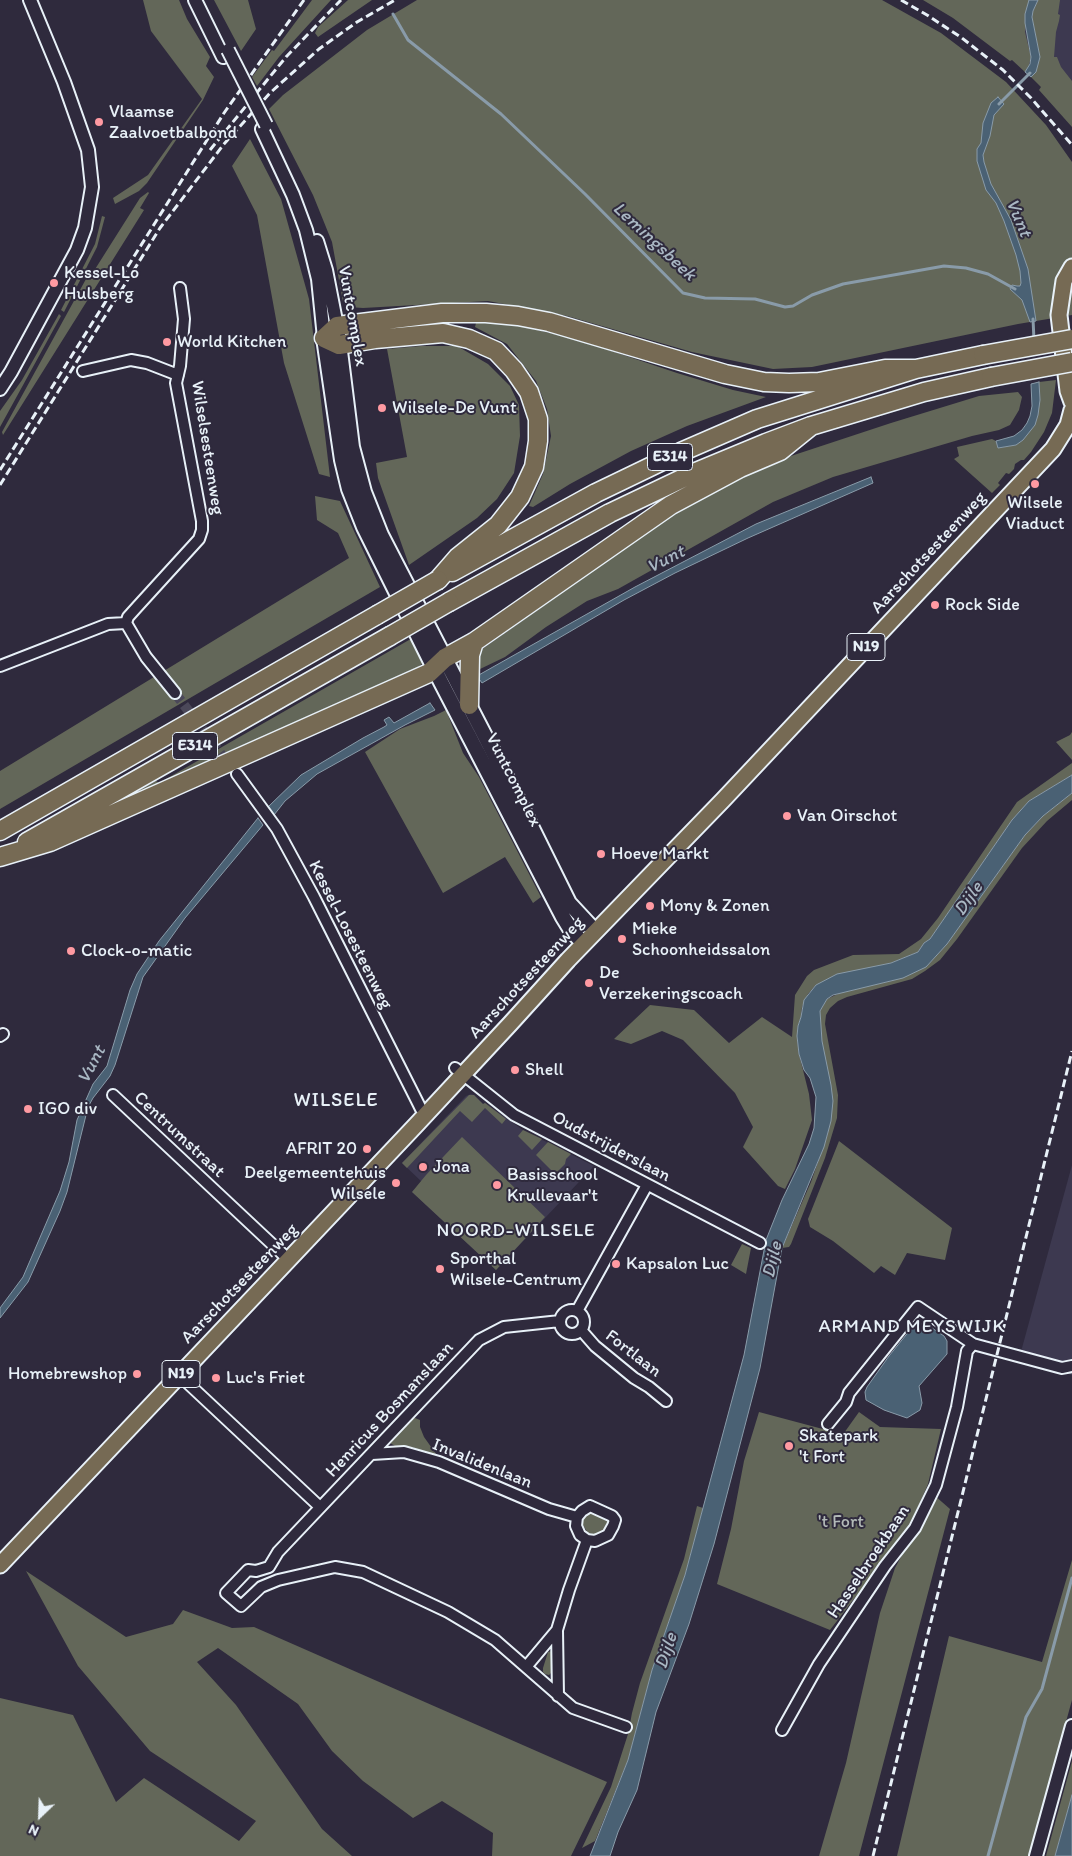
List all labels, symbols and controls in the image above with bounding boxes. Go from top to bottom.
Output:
place label: Vlaamse Zaalvoetbalbond [109,101,237,144]
marker: Vlaamse Zaalvoetbalbond [93,116,105,128]
water label: Vunt [1000,195,1036,241]
water label: Lemingsbeek [608,198,700,286]
place label: Kessel-Lo Hulsberg [64,262,139,304]
street label: Vuntcomplex [333,264,371,368]
marker: Kessel-Lo Hulsberg [48,277,60,289]
place label: World Kitchen [177,331,286,353]
marker: World Kitchen [161,336,173,348]
street label: Wilselsesteenweg [186,379,228,517]
place label: Wilsele-De Vunt [392,397,517,419]
marker: Wilsele-De Vunt [376,402,388,414]
road number: E314 [648,444,692,471]
marker: Wilsele Viaduct [1029,478,1041,490]
street label: Aarschotsesteenweg [867,487,991,619]
place label: Wilsele Viaduct [1006,492,1064,534]
water label: Vunt [643,541,689,579]
place label: Rock Side [945,594,1020,616]
marker: Rock Side [929,599,941,611]
road number: N19 [847,634,885,660]
street label: Vuntcomplex [480,730,546,830]
road number: E314 [172,732,218,759]
place label: Van Oirschot [797,805,897,827]
marker: Van Oirschot [781,810,793,822]
place label: Hoeve Markt [611,843,709,865]
marker: Hoeve Markt [595,848,607,860]
street label: Kessel-Losesteenweg [303,857,397,1013]
water label: Dijle [949,877,989,921]
place label: Mony & Zonen [660,895,769,917]
marker: Mony & Zonen [644,900,656,912]
street label: Aarschotsesteenweg [465,912,589,1044]
place label: Mieke Schoonheidssalon [632,918,770,961]
marker: Mieke Schoonheidssalon [616,933,628,945]
place label: Clock-o-matic [81,940,192,962]
marker: Clock-o-matic [65,945,77,957]
place label: De Verzekeringscoach [599,962,743,1004]
marker: De Verzekeringscoach [583,977,595,989]
water label: Vunt [73,1042,111,1088]
place label: Shell [525,1059,564,1081]
marker: Shell [509,1064,521,1076]
street label: Centrumstraat [129,1087,229,1183]
district label: WILSELE [292,1089,380,1113]
place label: IGO div [38,1098,97,1120]
marker: IGO div [22,1103,34,1115]
street label: Oudstrijderslaan [548,1107,674,1187]
place label: AFRIT 20 [286,1138,357,1160]
marker: AFRIT 20 [361,1143,373,1155]
place label: Jona [433,1156,470,1178]
marker: Jona [417,1161,429,1173]
place label: Deelgemeentehuis Wilsele [244,1162,386,1204]
place label: Basisschool Krullevaar't [507,1164,598,1206]
marker: Deelgemeentehuis Wilsele [390,1177,402,1189]
marker: Basisschool Krullevaar't [491,1179,503,1191]
street label: Aarschotsesteenweg [177,1219,303,1349]
district label: NOORD-WILSELE [435,1220,597,1242]
water label: Dijle [758,1240,788,1280]
place label: Sporthal Wilsele-Centrum [450,1248,582,1290]
place label: Kapsalon Luc [626,1253,729,1275]
marker: Kapsalon Luc [610,1258,622,1270]
marker: Sporthal Wilsele-Centrum [434,1263,446,1275]
district label: ARMAND MEYSWIJK [818,1316,1006,1338]
street label: Fortlaan [601,1325,665,1383]
street label: Henricus Bosmanslaan [322,1338,458,1482]
road number: N19 [162,1360,200,1388]
place label: Homebrewshop [8,1363,127,1385]
place label: Luc's Friet [226,1367,305,1389]
marker: Homebrewshop [131,1368,143,1380]
marker: Luc's Friet [210,1372,222,1384]
place label: Skatepark 't Fort [799,1425,878,1468]
street label: Invalidenlaan [429,1434,535,1494]
marker: Skatepark 't Fort [783,1440,795,1452]
street label: Hasselbroekbaan [823,1501,915,1623]
park label: 't Fort [818,1511,864,1533]
water label: Dijle [651,1630,683,1672]
north arrow [15,1791,65,1841]
text: N [26,1820,41,1840]

